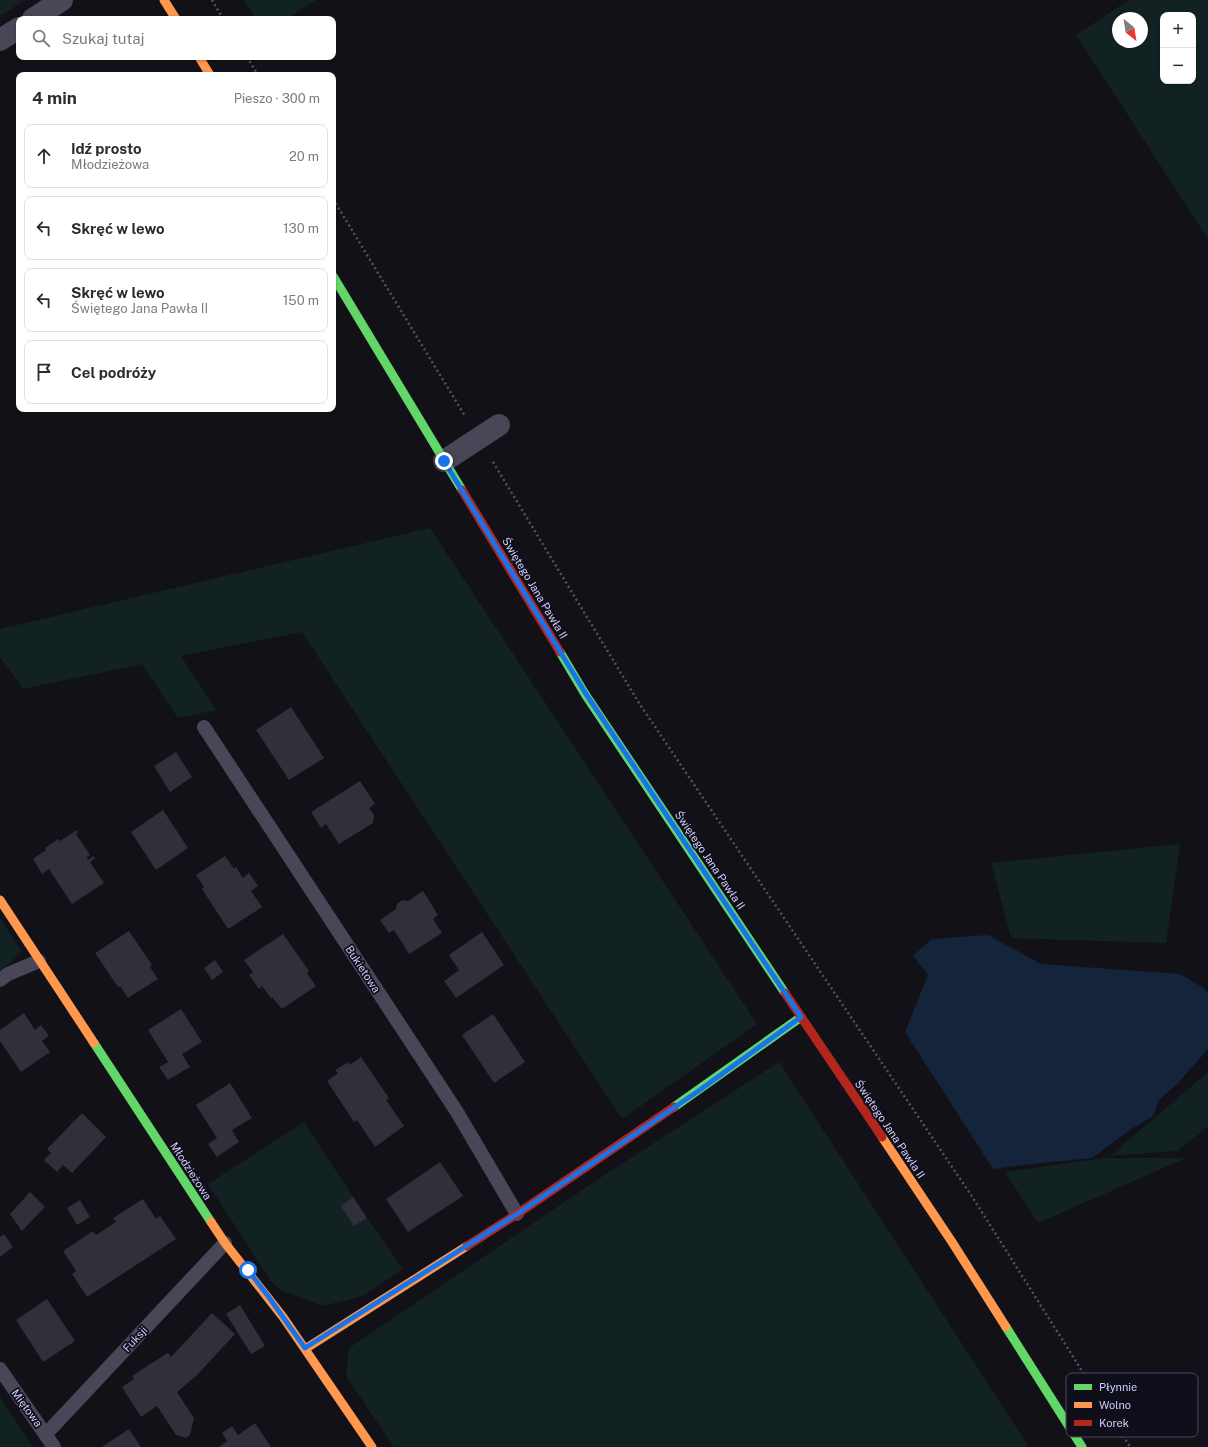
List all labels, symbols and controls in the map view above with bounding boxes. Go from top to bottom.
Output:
north arrow [1112,12,1148,48]
map controls [1160,12,1196,84]
button: + [1160,12,1196,48]
search box [16,16,336,60]
icon: search [30,27,52,49]
text: Szukaj tutaj [62,30,145,47]
button: − [1160,48,1196,84]
text: 4 min [32,88,77,108]
text: Pieszo · 300 m [234,91,320,106]
text: Idź prosto [71,140,142,157]
icon: ahead [33,145,55,167]
text: 20 m [289,149,319,164]
text: Młodzieżowa [71,157,149,172]
icon: left [33,217,55,239]
text: Skręć w lewo [71,220,165,237]
text: 130 m [283,221,319,236]
text: Skręć w lewo [71,284,165,301]
icon: left [33,289,55,311]
text: 150 m [283,293,319,308]
text: Świętego Jana Pawła II [71,301,208,316]
icon: arrive [33,361,55,383]
text: Cel podróży [71,364,156,381]
route end [435,452,453,470]
street label: Świętego Jana Pawła II [500,535,571,641]
street label: Świętego Jana Pawła II [673,808,748,911]
street label: Bukietowa [343,943,383,995]
street label: Świętego Jana Pawła II [853,1077,928,1180]
street label: Młodzieżowa [168,1140,214,1202]
route start [239,1261,257,1279]
street label: Fuksji [120,1324,150,1354]
legend [1066,1373,1198,1437]
text: Płynnie [1099,1381,1137,1393]
street label: Miętowa [9,1387,45,1429]
text: Wolno [1099,1399,1131,1411]
text: Korek [1099,1417,1129,1429]

